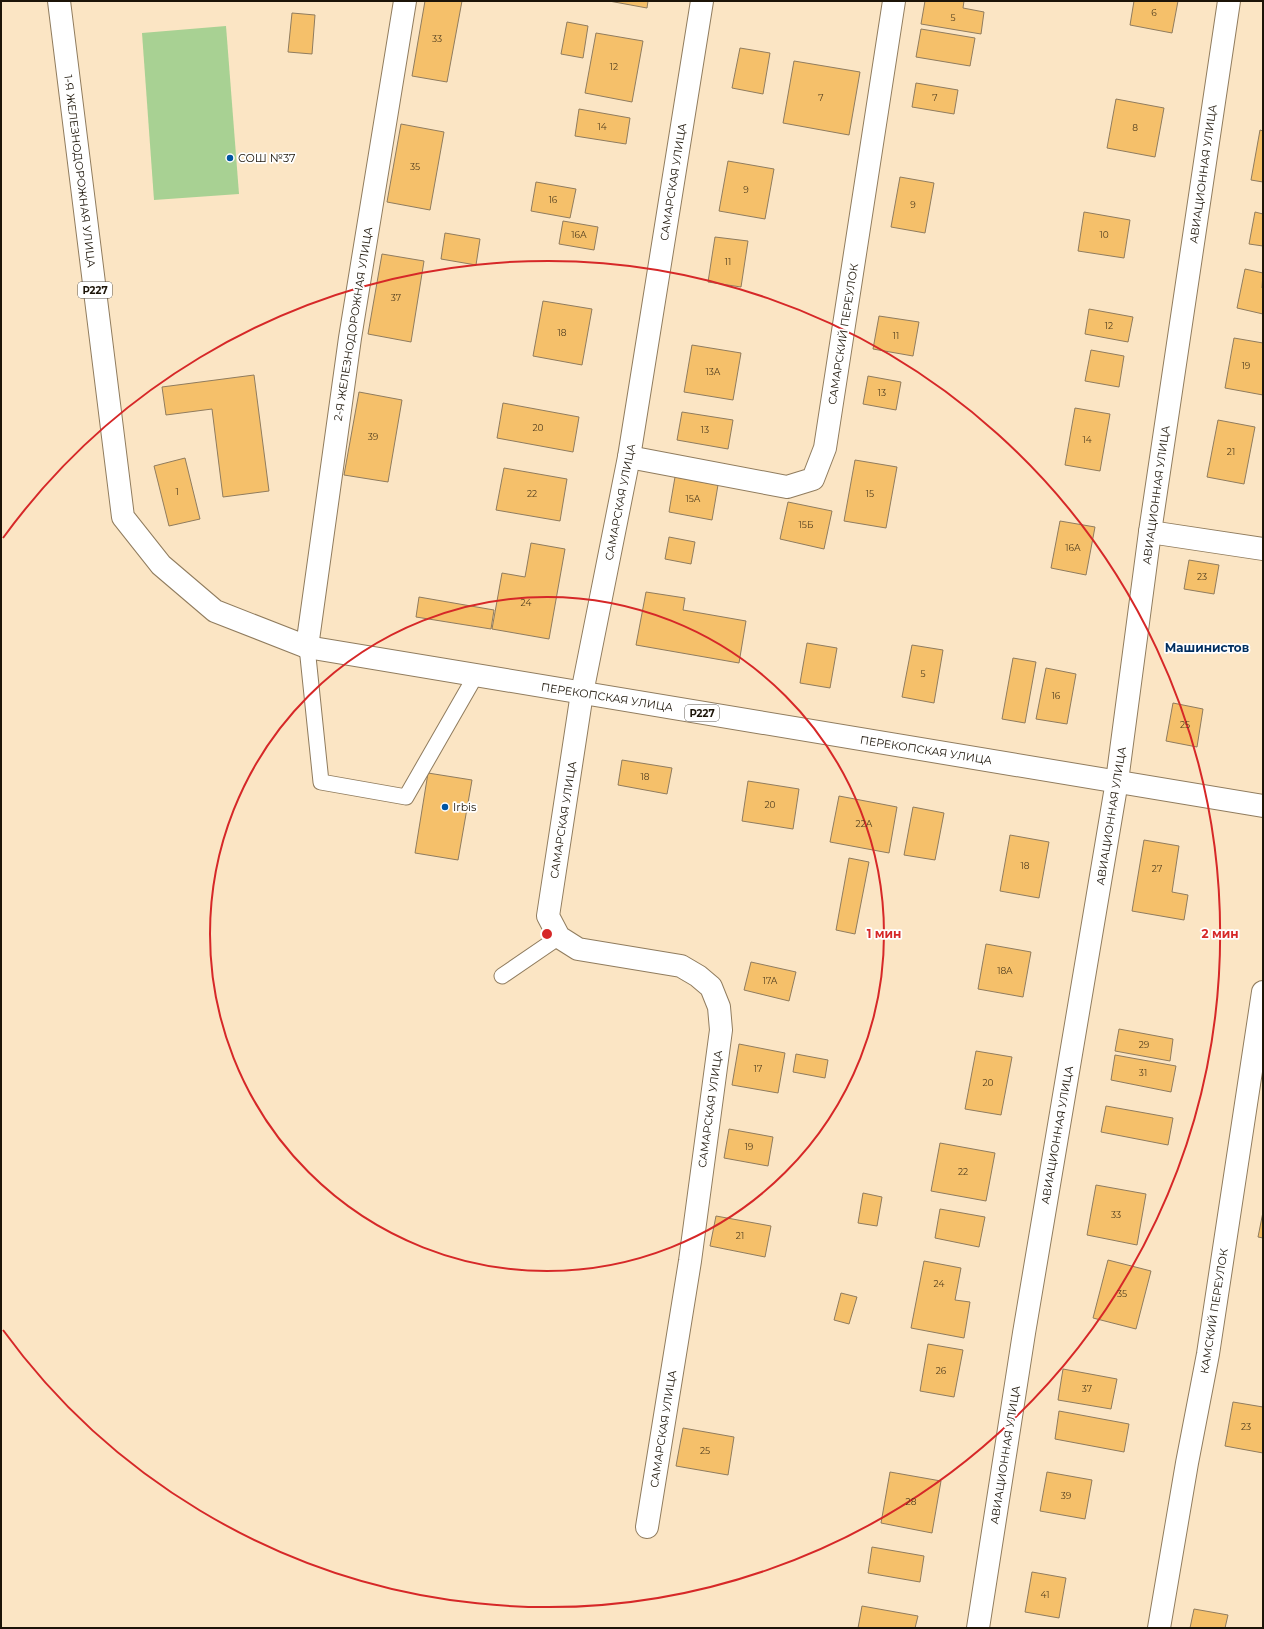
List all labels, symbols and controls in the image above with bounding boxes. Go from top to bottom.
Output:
house number: 6 [1151,7,1157,18]
house number: 5 [950,12,956,23]
house number: 33 [432,33,442,44]
house number: 12 [610,61,618,72]
street label: 1-Я ЖЕЛЕЗНОДОРОЖНАЯ УЛИЦА [61,74,99,269]
house number: 7 [818,92,824,103]
house number: 7 [932,92,938,103]
street label: АВИАЦИОННАЯ УЛИЦА [1186,103,1220,244]
house number: 14 [597,121,607,132]
street label: САМАРСКАЯ УЛИЦА [657,122,689,242]
house number: 8 [1132,122,1138,133]
place label: СОШ №37 [238,151,296,165]
marker: СОШ №37 [225,153,235,163]
house number: 35 [410,161,420,172]
house number: 9 [743,184,749,195]
house number: 16 [549,194,558,205]
house number: 9 [910,199,916,210]
street label: 2-Я ЖЕЛЕЗНОДОРОЖНАЯ УЛИЦА [331,225,375,422]
house number: 16А [571,229,587,240]
house number: 10 [1099,229,1109,240]
house number: 11 [725,256,731,267]
street label: САМАРСКИЙ ПЕРЕУЛОК [825,262,861,406]
road number: Р227 [78,282,112,298]
house number: 37 [391,292,401,303]
house number: 12 [1105,320,1113,331]
house number: 18 [558,327,567,338]
house number: 11 [893,330,899,341]
house number: 19 [1242,360,1251,371]
house number: 13А [705,366,721,377]
house number: 13 [878,387,886,398]
house number: 20 [532,422,544,433]
house number: 13 [701,424,709,435]
street label: АВИАЦИОННАЯ УЛИЦА [1139,424,1173,565]
house number: 39 [368,431,379,442]
house number: 14 [1082,434,1092,445]
street label: САМАРСКАЯ УЛИЦА [602,442,638,562]
house number: 21 [1227,446,1235,457]
house number: 1 [175,486,179,497]
house number: 22 [527,488,537,499]
house number: 15 [866,488,874,499]
house number: 15А [685,493,701,504]
house number: 15Б [799,519,814,530]
house number: 16А [1065,542,1081,553]
house number: 23 [1197,571,1207,582]
house number: 24 [521,597,531,608]
district label: Машинистов [1165,640,1249,655]
house number: 5 [920,668,926,679]
street label: ПЕРЕКОПСКАЯ УЛИЦА [540,680,675,714]
house number: 16 [1052,690,1061,701]
road number: Р227 [685,705,719,721]
house number: 25 [1180,719,1190,730]
street label: ПЕРЕКОПСКАЯ УЛИЦА [859,733,994,767]
street label: АВИАЦИОННАЯ УЛИЦА [1093,745,1129,886]
street label: САМАРСКАЯ УЛИЦА [547,760,579,880]
house number: 18 [641,771,650,782]
house number: 20 [764,799,776,810]
place label: Irbis [453,800,477,814]
marker: Irbis [440,802,450,812]
house number: 22А [856,818,873,829]
house number: 18 [1021,860,1030,871]
house number: 27 [1152,863,1162,874]
text: 1 мин [867,926,901,941]
text: 2 мин [1201,926,1239,941]
centre of rings [540,927,554,941]
house number: 18А [997,965,1013,976]
house number: 17А [763,975,778,986]
house number: 29 [1139,1039,1150,1050]
street label: САМАРСКАЯ УЛИЦА [695,1048,725,1169]
house number: 17 [754,1063,762,1074]
street label: АВИАЦИОННАЯ УЛИЦА [1038,1064,1076,1205]
house number: 31 [1139,1067,1147,1078]
house number: 20 [982,1077,994,1088]
house number: 19 [745,1141,754,1152]
house number: 22 [958,1166,968,1177]
house number: 33 [1111,1209,1121,1220]
house number: 21 [736,1230,744,1241]
street label: КАМСКИЙ ПЕРЕУЛОК [1197,1247,1231,1375]
house number: 24 [934,1278,944,1289]
house number: 35 [1117,1288,1127,1299]
house number: 26 [936,1365,947,1376]
street label: САМАРСКАЯ УЛИЦА [647,1369,679,1489]
house number: 37 [1082,1383,1092,1394]
street label: АВИАЦИОННАЯ УЛИЦА [987,1384,1023,1525]
house number: 23 [1241,1421,1251,1432]
house number: 25 [700,1445,710,1456]
house number: 39 [1061,1490,1072,1501]
house number: 28 [906,1496,917,1507]
house number: 41 [1041,1589,1049,1600]

